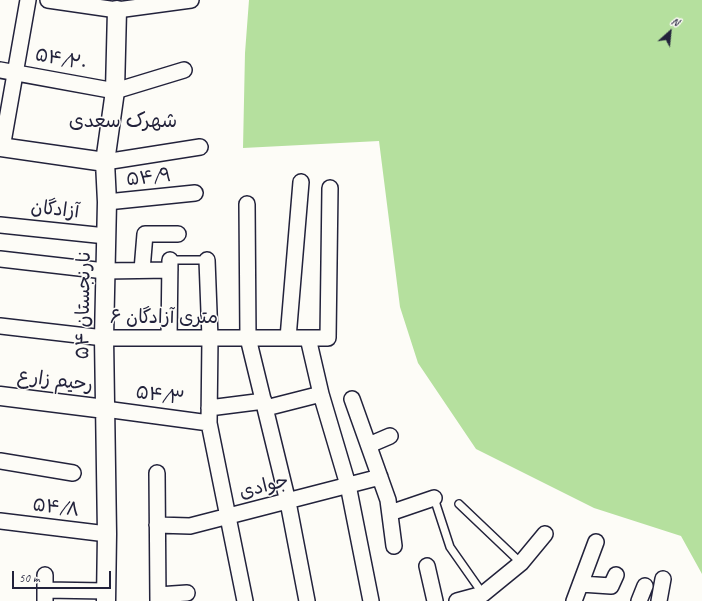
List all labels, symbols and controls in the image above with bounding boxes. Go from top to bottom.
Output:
north arrow [650,12,690,52]
text: N [669,14,682,29]
street label: ۵۴/۲۰ [33,44,89,76]
district label: شهرک سعدی [69,110,177,134]
street label: ۵۴/۹ [125,164,173,192]
street label: آزادگان [30,196,80,224]
street label: نارنجستان ۵۴ [72,250,96,360]
street label: ۶ متری آزادگان [110,307,218,329]
street label: رحیم زارع [16,365,94,397]
street label: ۵۴/۳ [134,381,186,411]
street label: جوادی [237,469,291,505]
street label: ۵۴/۸ [31,494,81,522]
scale bar [14,563,113,589]
text: 50 m [19,570,39,586]

